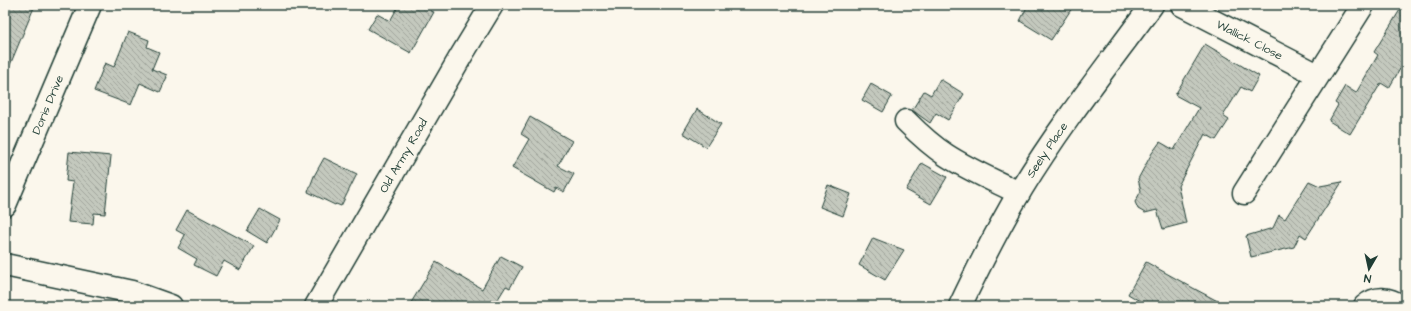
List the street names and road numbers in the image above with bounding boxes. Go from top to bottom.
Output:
street label: Wallick Close [1213,16,1286,64]
street label: Doris Drive [28,72,68,137]
street label: Old Army Road [375,115,432,196]
street label: Seely Place [1022,118,1072,181]

